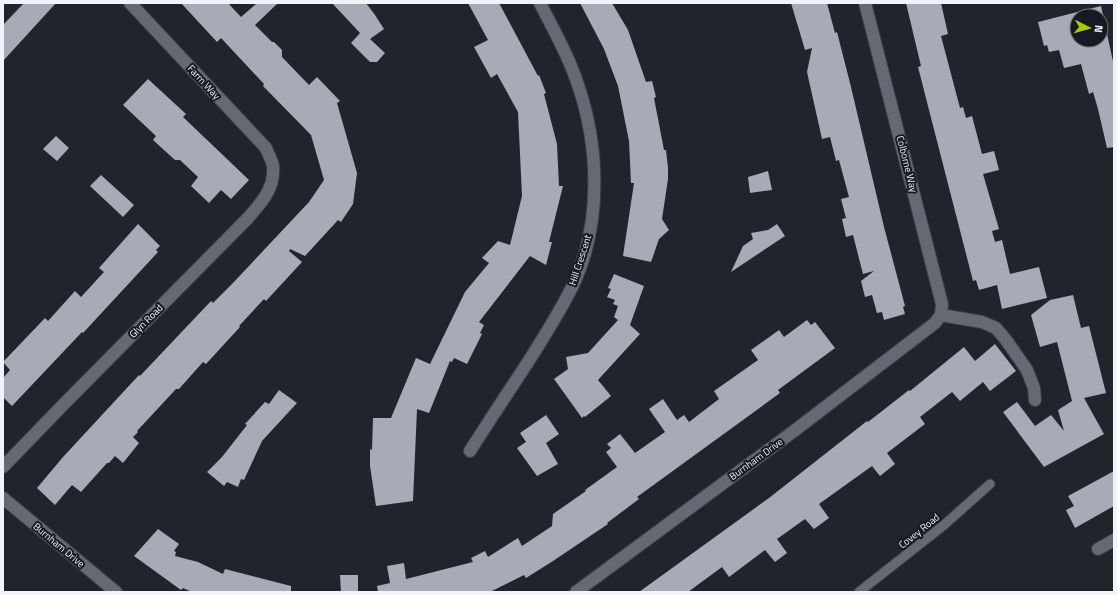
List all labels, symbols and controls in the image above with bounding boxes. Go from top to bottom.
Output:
north arrow [1069,8,1109,48]
text: N [1091,24,1107,34]
street label: Farm Way [184,61,224,103]
street label: Colborne Way [893,134,921,194]
street label: Hill Crescent [565,232,595,287]
street label: Glyn Road [126,301,166,341]
street label: Burnham Drive [726,434,786,484]
street label: Covey Road [895,510,943,552]
street label: Burnham Drive [30,519,88,571]

